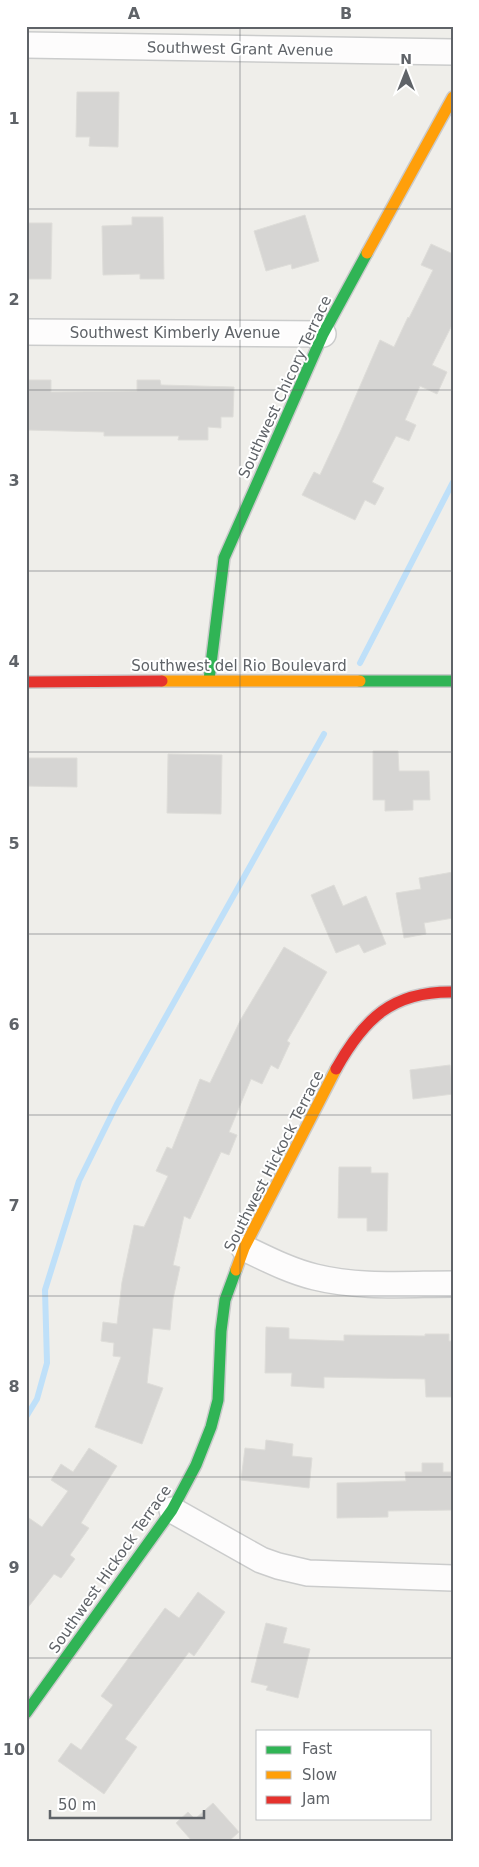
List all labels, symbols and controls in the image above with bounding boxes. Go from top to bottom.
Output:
text: A [128,4,141,23]
text: B [340,4,352,23]
street label: Southwest Grant Avenue [147,38,333,60]
north arrow [382,48,432,98]
text: N [400,51,412,67]
text: 1 [8,109,20,128]
text: 2 [8,290,20,309]
street label: Southwest Chicory Terrace [235,293,335,481]
street label: Southwest Kimberly Avenue [70,324,280,342]
text: 3 [8,471,20,490]
text: 4 [8,652,20,671]
street label: Southwest del Rio Boulevard [131,657,347,675]
text: 5 [8,834,20,853]
text: 6 [8,1015,20,1034]
street label: Southwest Hickock Terrace [220,1067,328,1255]
text: 7 [8,1196,20,1215]
text: 8 [8,1377,20,1396]
street label: Southwest Hickock Terrace [45,1482,175,1656]
text: 9 [8,1558,20,1577]
legend [256,1730,432,1820]
text: 10 [3,1740,25,1759]
text: Fast [302,1740,332,1758]
text: Slow [302,1766,337,1784]
scale bar [50,1787,204,1819]
text: Jam [301,1790,330,1808]
text: 50 m [58,1796,96,1814]

